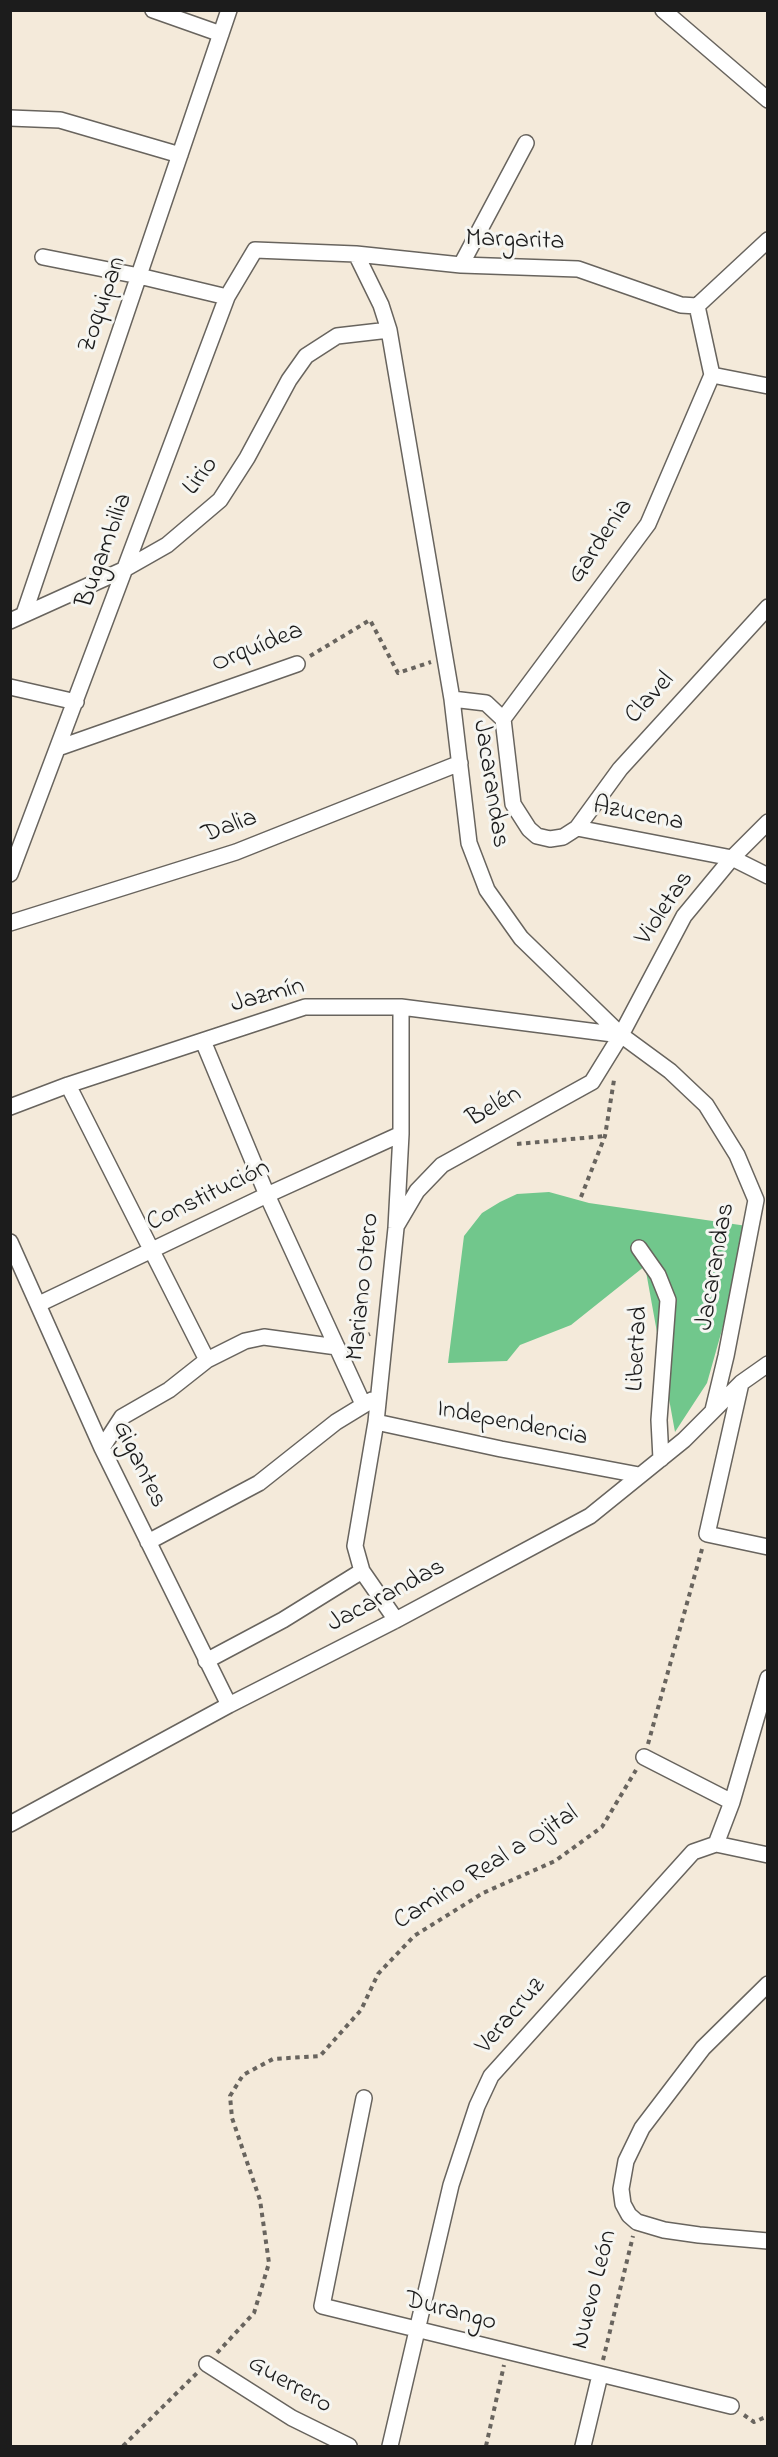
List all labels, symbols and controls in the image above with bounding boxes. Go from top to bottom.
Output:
street label: Margarita [465,225,565,259]
street label: Zoquipan [73,253,135,357]
street label: Lirio [177,451,227,503]
street label: Bugambilia [71,489,141,613]
street label: Gardenia [562,493,642,591]
street label: Orquídea [208,617,308,681]
street label: Clavel [619,666,683,732]
street label: Jacarandas [463,718,515,850]
street label: Azucena [590,792,686,840]
street label: Dalia [198,804,262,852]
street label: Violetas [630,866,702,952]
street label: Jazmín [228,972,308,1022]
street label: Belén [462,1080,528,1136]
street label: Constitución [142,1154,276,1240]
street label: Jacarandas [690,1201,744,1333]
street label: Mariano Otero [342,1212,388,1362]
street label: Libertad [621,1306,657,1392]
street label: Independencia [434,1395,590,1455]
street label: Gigantes [104,1416,172,1514]
street label: Jacarandas [323,1553,451,1641]
street label: Camino Real a Ojital [389,1800,585,1938]
street label: Veracruz [470,1972,554,2062]
street label: Nuevo León [566,2227,626,2353]
street label: Durango [401,2286,499,2340]
street label: Guerrero [241,2349,337,2423]

